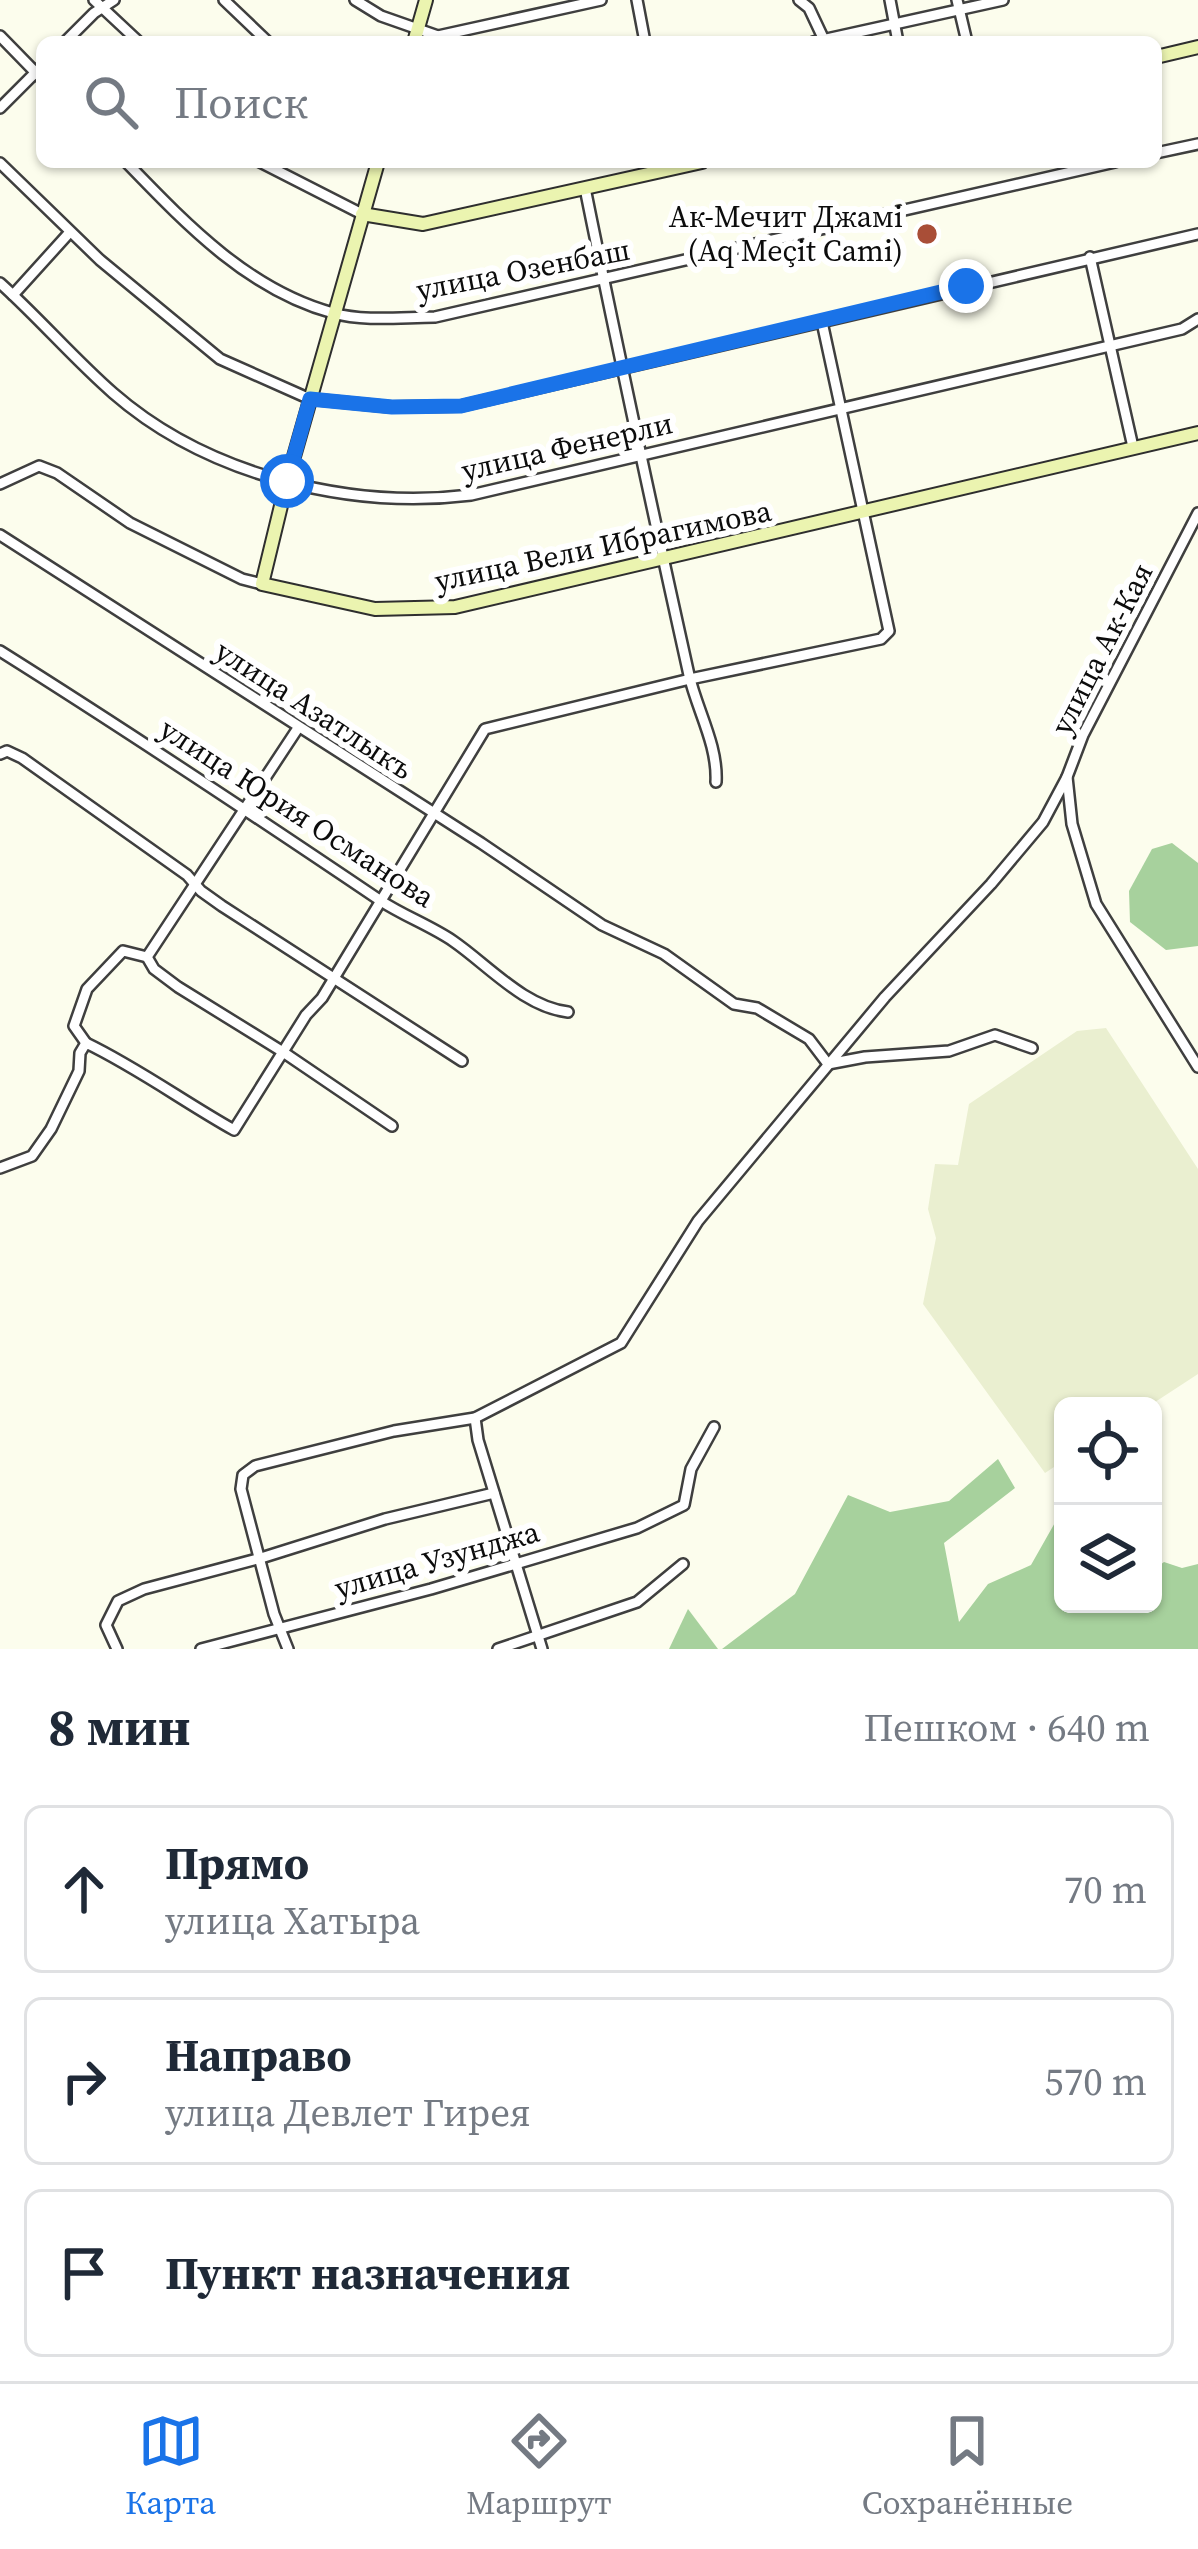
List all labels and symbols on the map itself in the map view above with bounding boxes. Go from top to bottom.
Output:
place label: Ак-Мечит Джамі (Aq Meçit Cami) [669,196,903,271]
marker: Ак-Мечит Джамі (Aq Meçit Cami) [914,221,940,247]
street label: улица Озенбаш [413,229,633,310]
route end [939,259,993,313]
street label: улица Фенерли [457,402,677,491]
route start [260,454,314,508]
street label: улица Вели Ибрагимова [431,490,776,601]
street label: улица Ак-Кая [1041,556,1162,742]
street label: улица Азатлыкъ [207,630,421,789]
street label: улица Юрия Османова [152,708,443,917]
street label: улица Узунджа [330,1511,545,1608]

